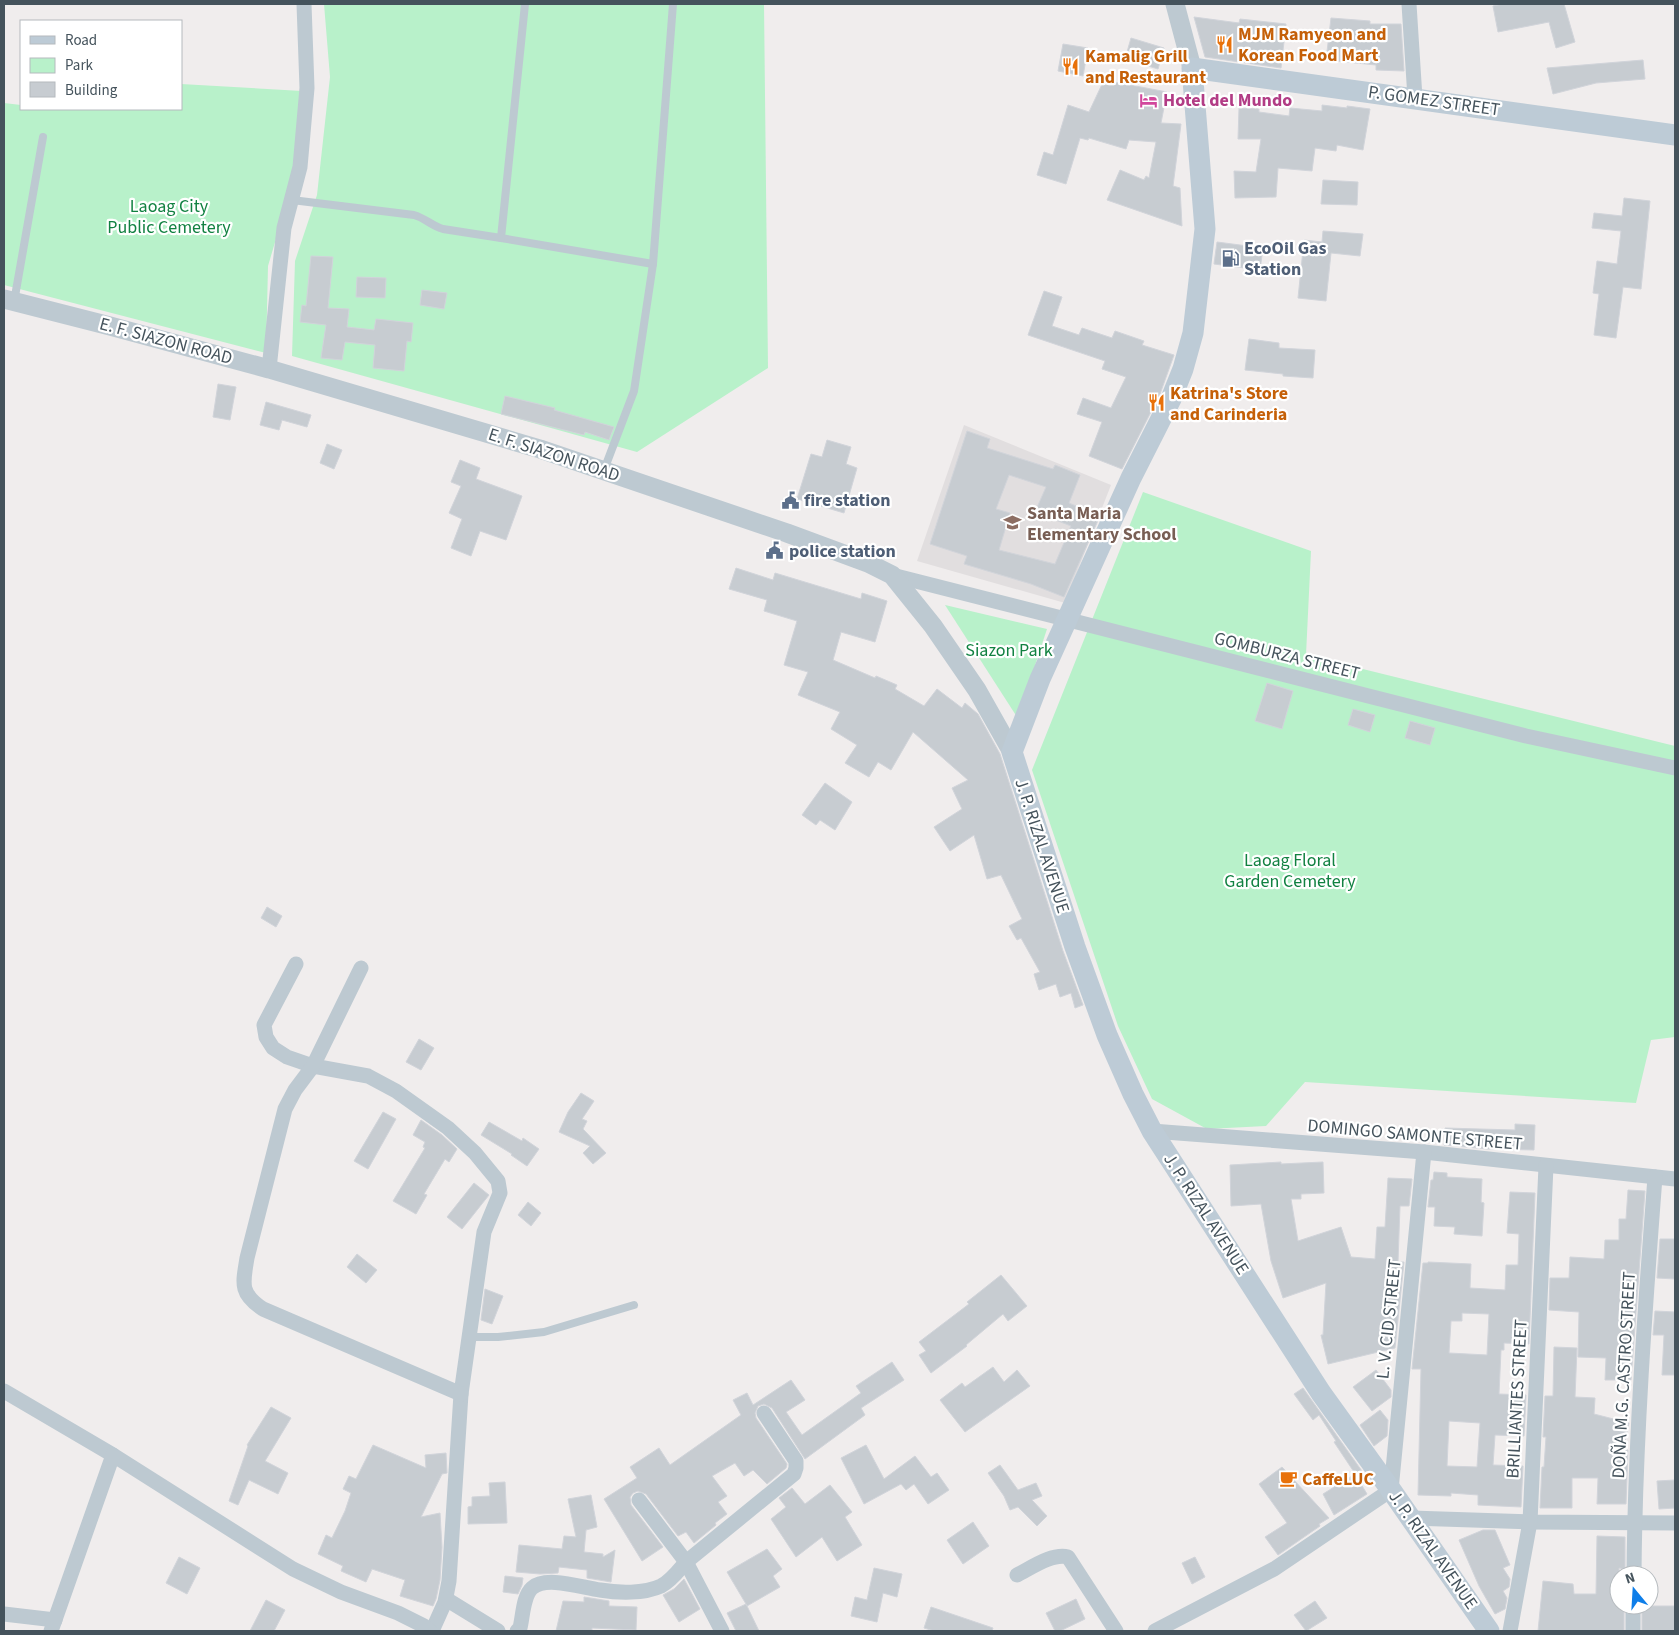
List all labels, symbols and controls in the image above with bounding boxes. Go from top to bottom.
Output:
legend [20,20,182,110]
place label: MJM Ramyeon and Korean Food Mart [1238,22,1387,68]
text: Road [65,30,97,51]
restaurant icon: MJM Ramyeon and Korean Food Mart [1214,34,1234,54]
place label: Kamalig Grill and Restaurant [1085,44,1206,90]
text: Park [65,55,94,76]
restaurant icon: Kamalig Grill and Restaurant [1061,56,1081,76]
street label: P. GOMEZ STREET [1366,79,1502,123]
text: Building [65,80,118,101]
place label: Hotel del Mundo [1163,88,1292,113]
hotel icon: Hotel del Mundo [1139,90,1159,110]
park label: Laoag City Public Cemetery [107,194,231,240]
place label: EcoOil Gas Station [1244,236,1327,282]
fuel station icon: EcoOil Gas Station [1220,248,1240,268]
street label: E. F. SIAZON ROAD [97,311,235,371]
place label: Katrina's Store and Carinderia [1170,381,1288,427]
restaurant icon: Katrina's Store and Carinderia [1146,393,1166,413]
street label: E. F. SIAZON ROAD [485,422,623,488]
place label: fire station [804,488,890,513]
public building icon: fire station [780,490,800,510]
place label: Santa Maria Elementary School [1027,501,1177,547]
school or university icon: Santa Maria Elementary School [1003,513,1023,533]
place label: police station [789,539,896,564]
public building icon: police station [765,541,785,561]
street label: GOMBURZA STREET [1212,626,1363,686]
park label: Siazon Park [965,638,1053,663]
street label: J. P. RIZAL AVENUE [1008,775,1076,917]
park label: Laoag Floral Garden Cemetery [1224,848,1356,894]
street label: DOMINGO SAMONTE STREET [1306,1113,1524,1157]
street label: J. P. RIZAL AVENUE [1157,1148,1255,1280]
street label: L. V. CID STREET [1370,1257,1408,1380]
street label: DOÑA M.G. CASTRO STREET [1606,1270,1642,1479]
street label: BRILLIANTES STREET [1500,1318,1534,1479]
place label: CaffeLUC [1302,1467,1375,1492]
cafe icon: CaffeLUC [1278,1469,1298,1489]
street label: J. P. RIZAL AVENUE [1383,1485,1483,1615]
north arrow [1609,1565,1659,1615]
text: N [1623,1568,1638,1590]

